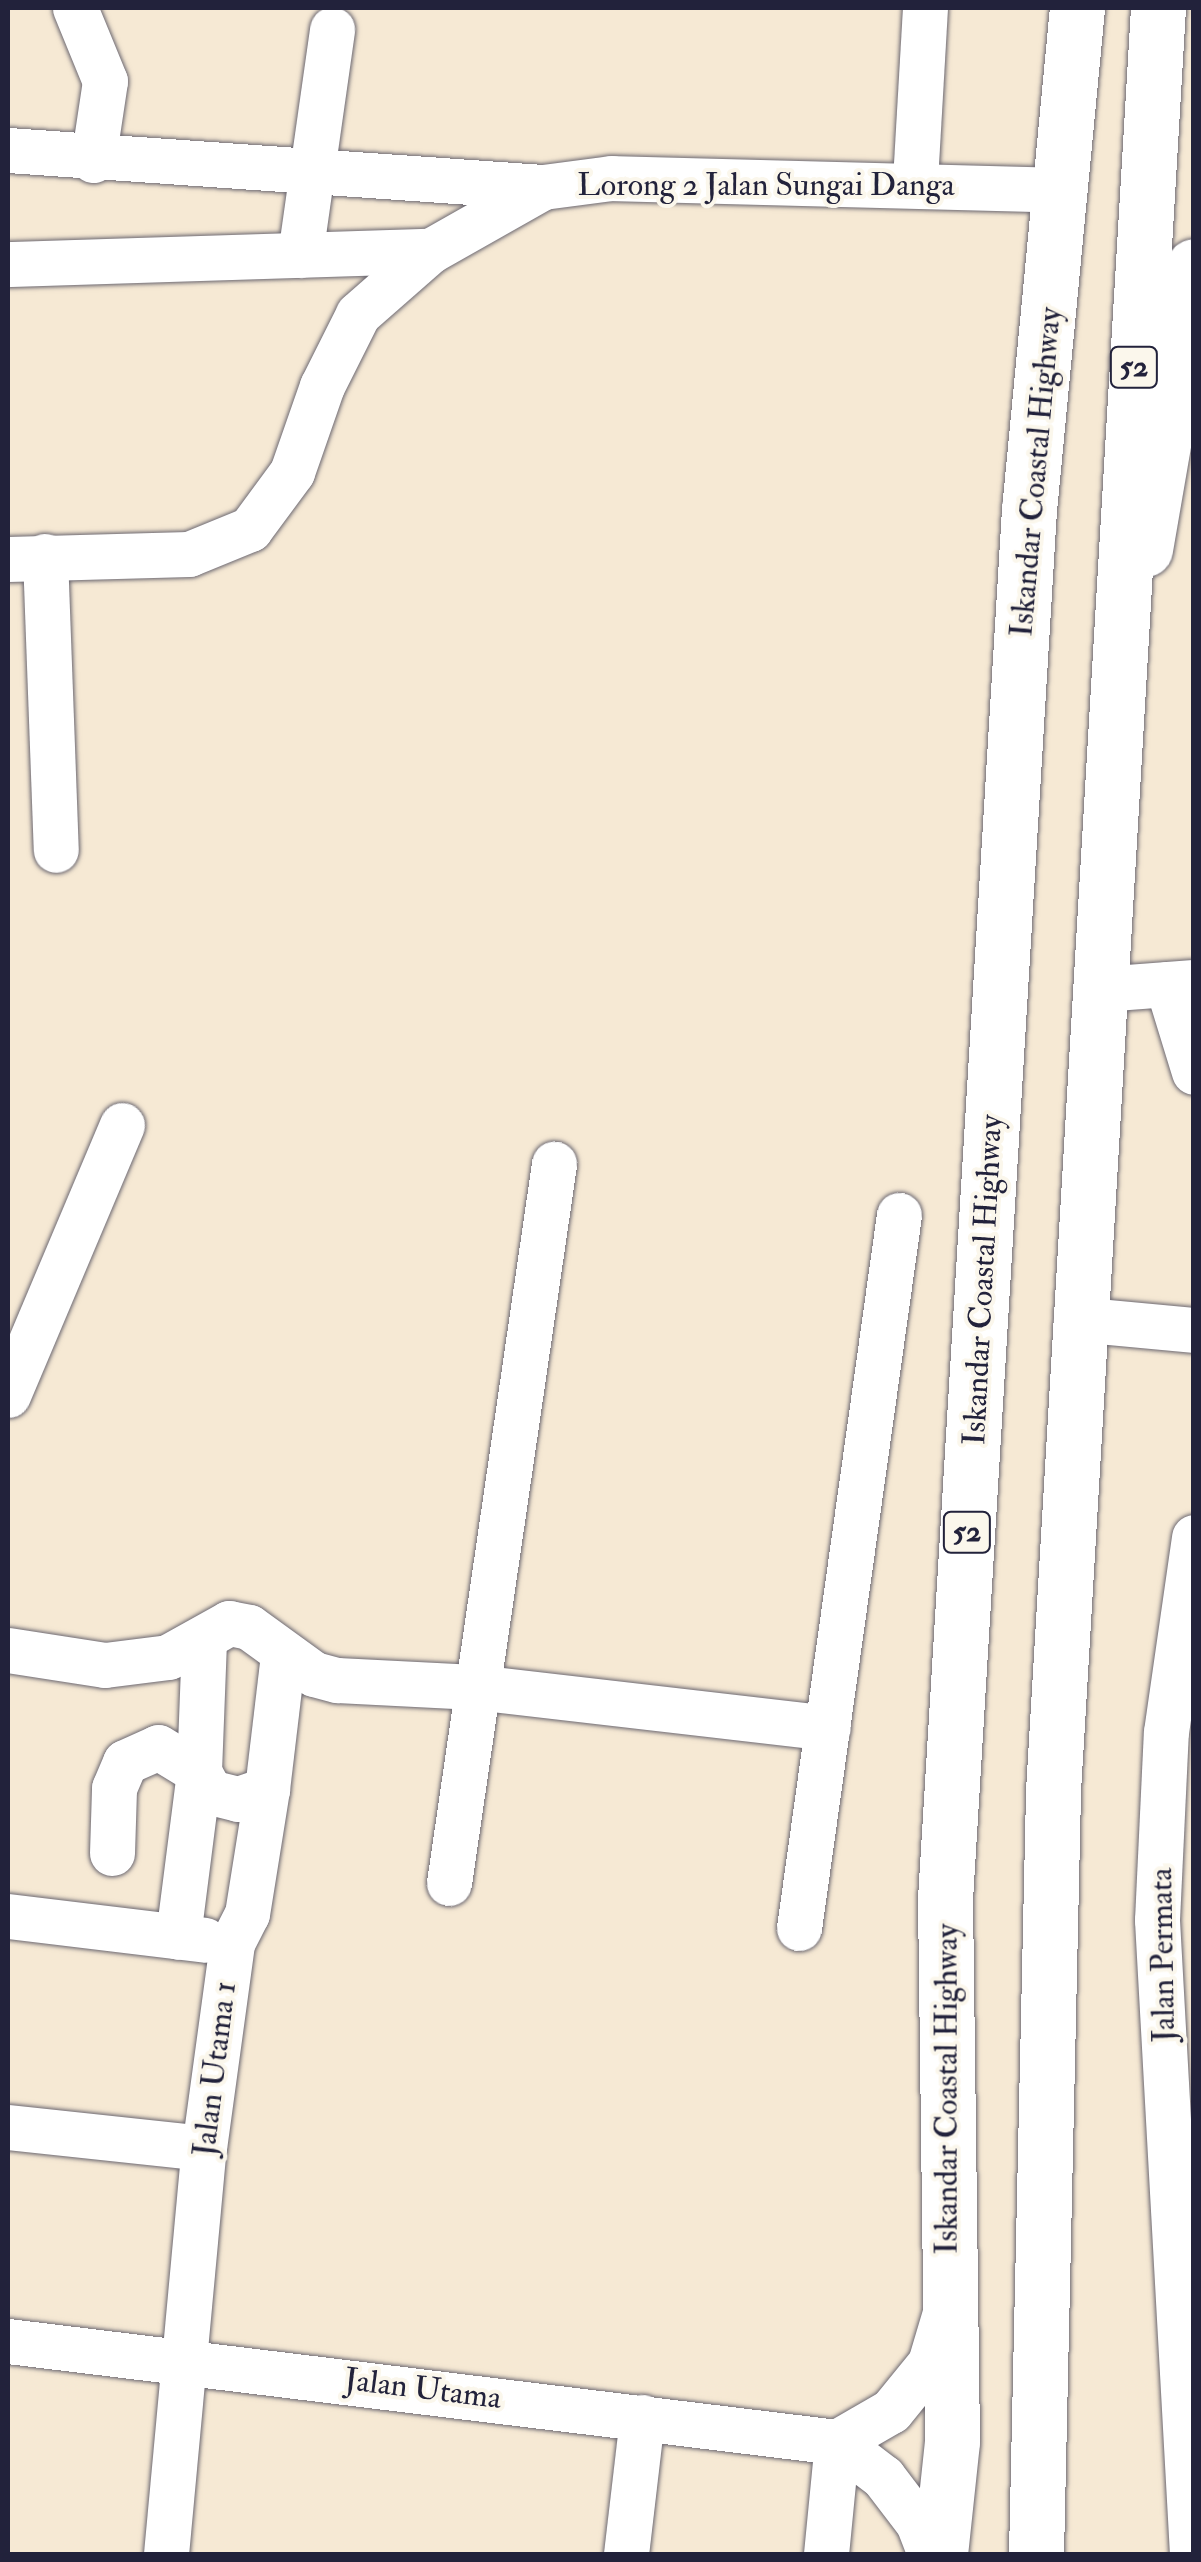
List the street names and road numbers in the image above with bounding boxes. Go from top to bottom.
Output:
street label: Lorong 2 Jalan Sungai Danga [577,166,955,204]
street label: Iskandar Coastal Highway [1002,306,1070,638]
road number: 52 [1109,342,1159,392]
street label: Iskandar Coastal Highway [955,1114,1011,1446]
road number: 52 [942,1507,992,1557]
street label: Jalan Permata [1142,1867,1184,2043]
street label: Iskandar Coastal Highway [928,1924,966,2254]
street label: Jalan Utama 1 [185,1979,245,2159]
street label: Jalan Utama [342,2360,504,2418]

